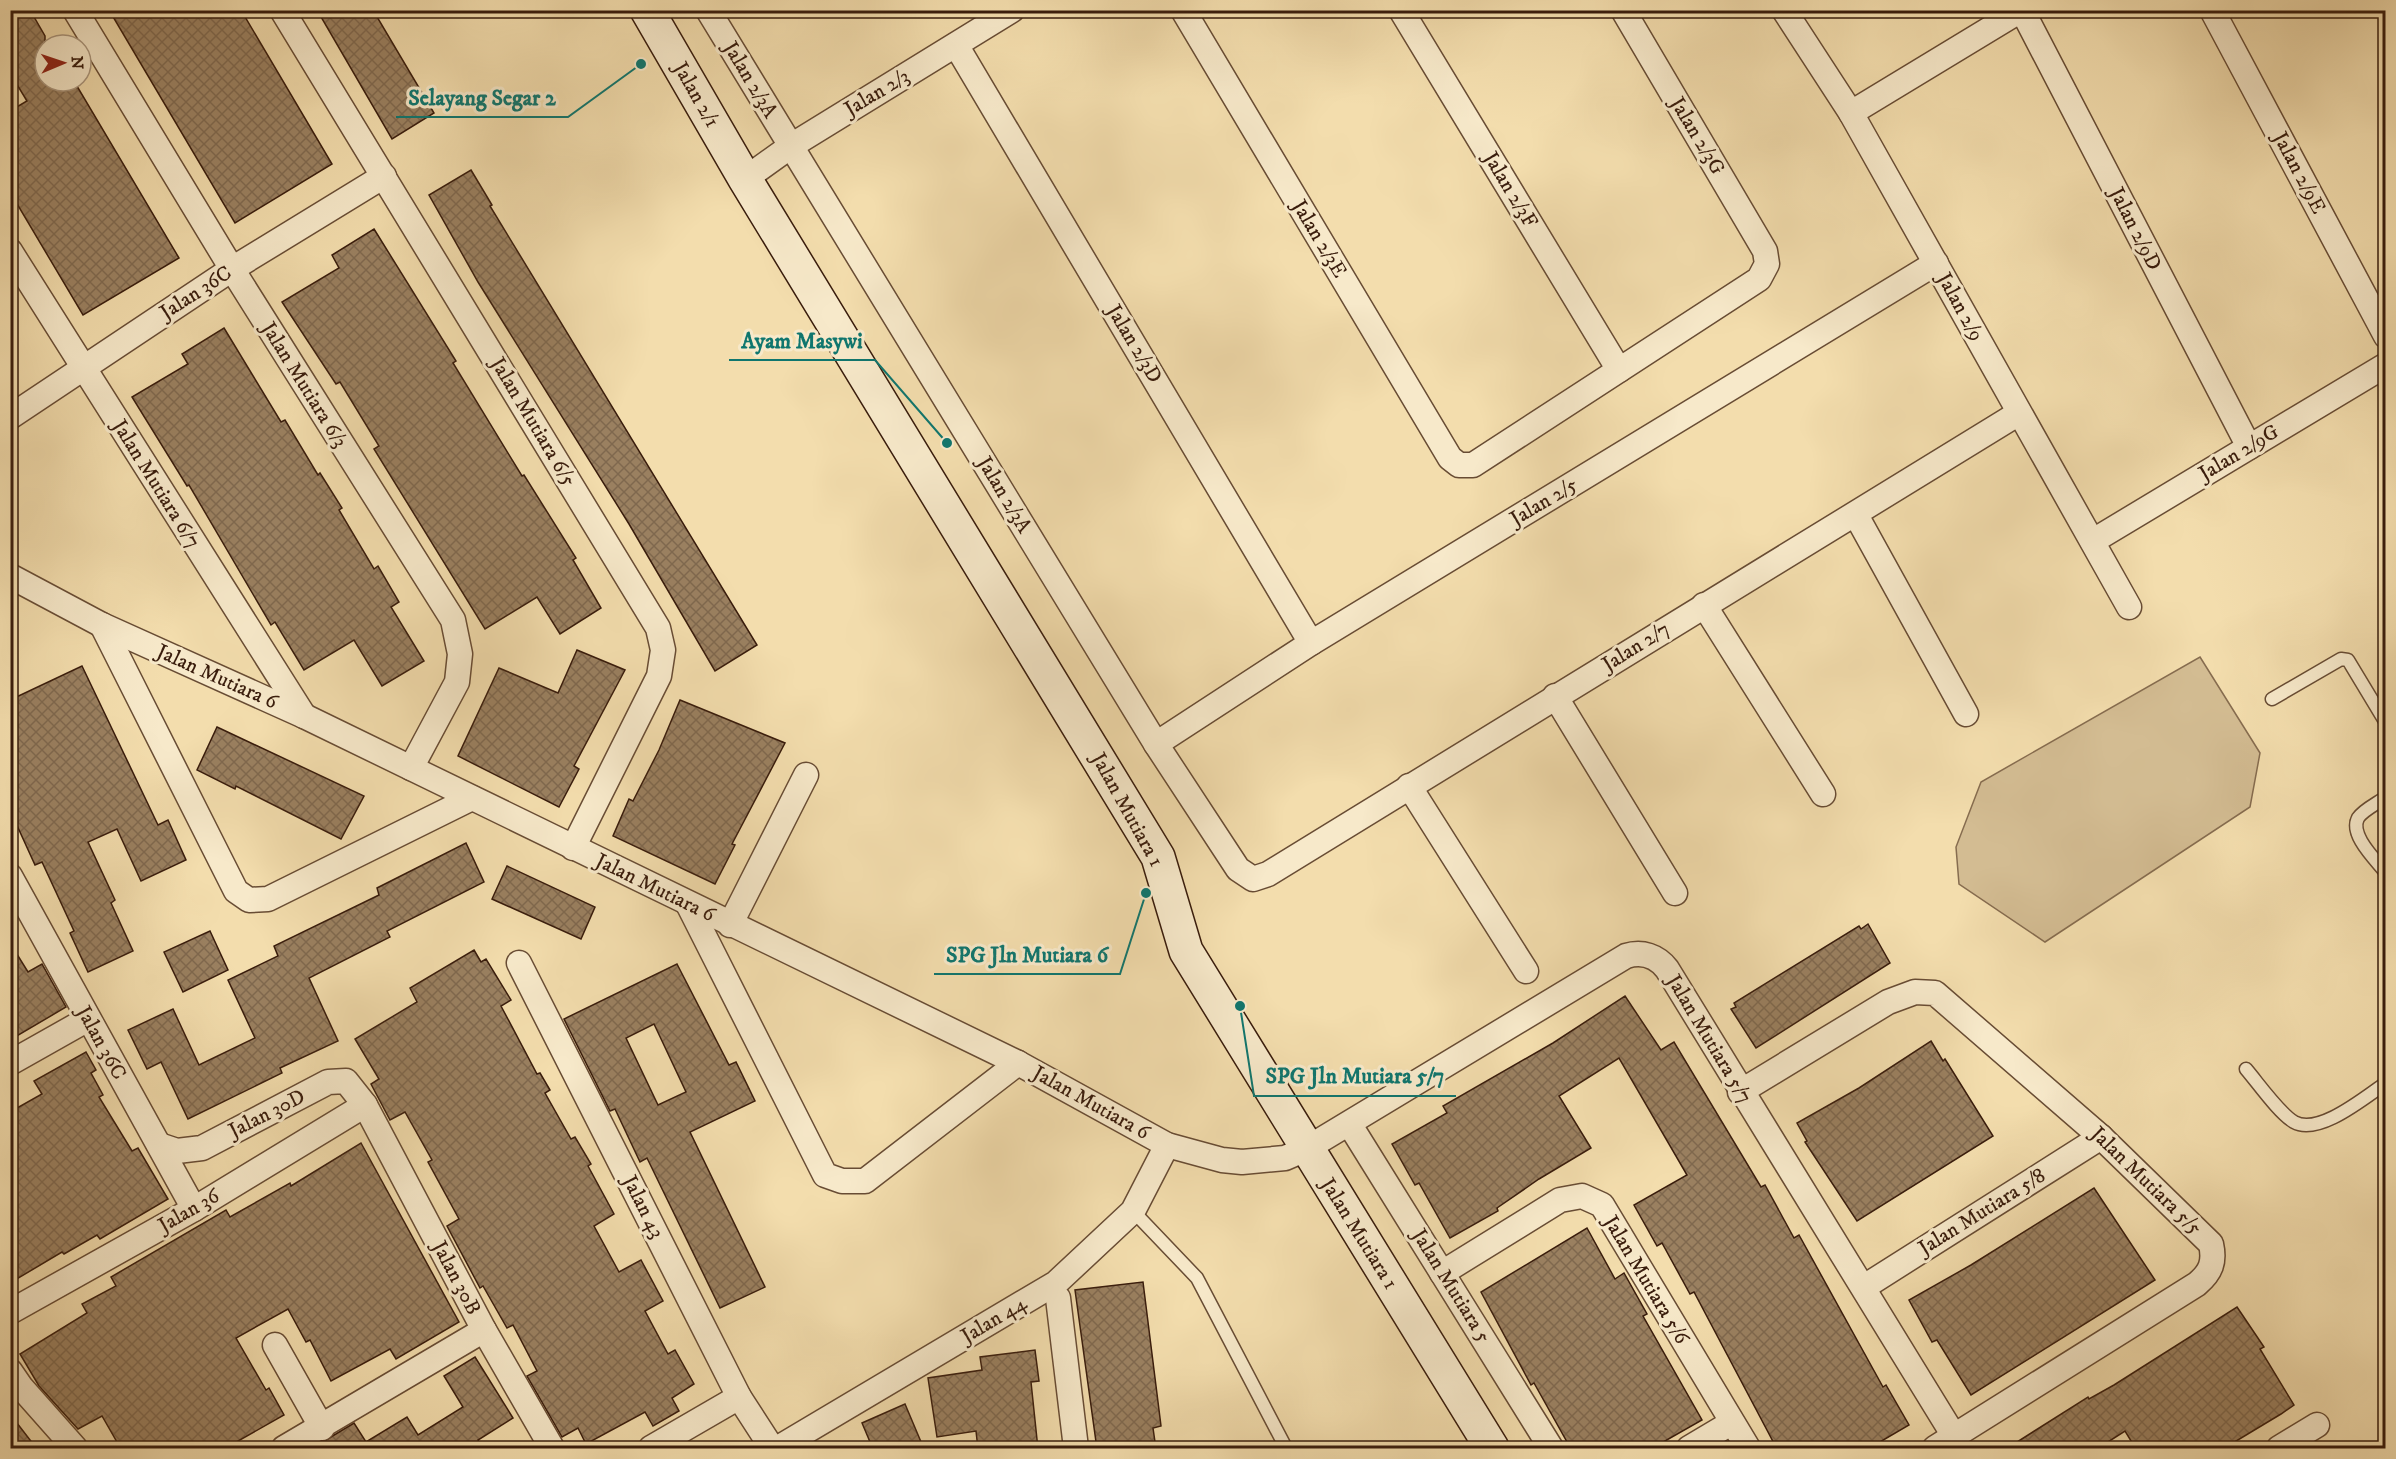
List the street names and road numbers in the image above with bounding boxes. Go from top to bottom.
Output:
street label: Jalan 2/3A [716,35,783,124]
street label: Jalan 2/1 [666,56,725,132]
street label: Jalan 2/3 [838,63,914,124]
street label: Jalan 2/3G [1663,91,1730,180]
street label: Jalan 2/9E [2266,126,2331,218]
street label: Jalan 2/3F [1476,145,1543,233]
street label: Jalan 2/9D [2102,181,2167,275]
street label: Jalan 2/3E [1285,194,1352,283]
street label: Jalan 36C [154,260,237,327]
street label: Jalan 2/9 [1930,267,1989,346]
street label: Jalan 2/3D [1099,298,1168,388]
street label: Jalan Mutiara 6/3 [254,316,353,453]
street label: Jalan Mutiara 6/5 [483,351,582,491]
street label: Jalan Mutiara 6/7 [105,413,206,553]
street label: Jalan 2/9G [2193,419,2284,488]
street label: Jalan 2/3A [970,450,1037,539]
street label: Jalan 2/5 [1504,472,1582,533]
street label: Jalan 2/7 [1596,616,1675,679]
street label: Jalan Mutiara 6 [151,638,283,716]
street label: Jalan Mutiara 1 [1084,747,1169,872]
street label: Jalan Mutiara 6 [589,847,720,929]
street label: Jalan Mutiara 5/7 [1659,968,1758,1108]
street label: Jalan 36C [69,1000,132,1084]
street label: Jalan Mutiara 6 [1026,1059,1155,1146]
street label: Jalan 30D [223,1084,310,1145]
street label: Jalan Mutiara 5/5 [2083,1120,2207,1241]
street label: Jalan Mutiara 5/8 [1912,1163,2050,1263]
street label: Jalan 43 [615,1169,670,1243]
street label: Jalan Mutiara 1 [1313,1172,1404,1295]
street label: Jalan 36 [152,1183,225,1240]
street label: Jalan Mutiara 5/6 [1596,1209,1695,1350]
street label: Jalan Mutiara 5 [1405,1223,1496,1348]
street label: Jalan 30B [425,1235,486,1319]
street label: Jalan 44 [955,1290,1032,1351]

